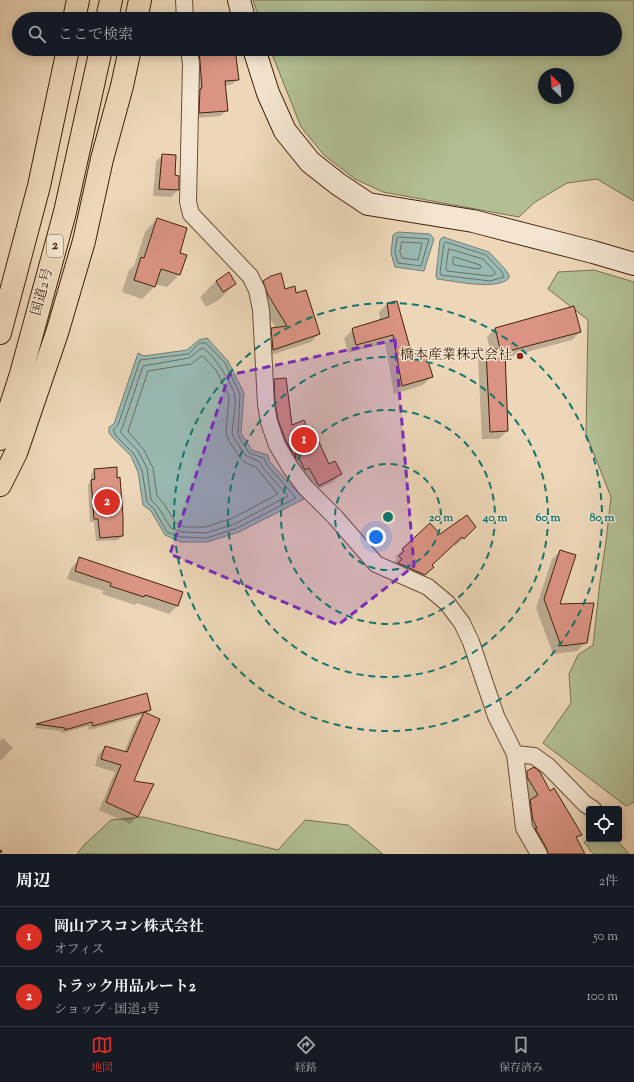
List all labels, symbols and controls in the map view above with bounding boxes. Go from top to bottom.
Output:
search box [12,12,622,56]
icon: search [26,23,48,45]
text: ここで検索 [58,25,133,46]
north arrow [538,68,574,104]
road number: 2 [47,235,63,257]
street label: 国道2号 [27,266,59,318]
place label: 橋本産業株式会社 [400,346,512,366]
marker: 橋本産業株式会社 [515,351,525,361]
pin: 1 [291,425,317,455]
pin: 2 [94,487,120,517]
text: 20 m [429,509,453,527]
text: 40 m [482,509,507,527]
text: 60 m [536,509,560,527]
text: 80 m [590,509,614,527]
centre of rings [381,510,395,524]
your location [366,527,386,547]
map controls [586,806,622,842]
button: locate [586,806,622,842]
text: 周辺 [16,870,50,894]
text: 2件 [599,873,618,891]
text: 岡山アスコン株式会社 [54,917,203,938]
text: 1 [27,928,31,946]
text: 50 m [593,928,618,946]
text: オフィス [54,941,105,959]
text: トラック用品ルート2 [54,977,196,998]
text: 2 [26,988,32,1006]
text: 100 m [586,988,618,1006]
text: ショップ · 国道2号 [54,1001,160,1019]
tab: 地図 [91,1034,113,1076]
tab: 経路 [295,1034,317,1076]
tab: 保存済み [499,1034,543,1076]

